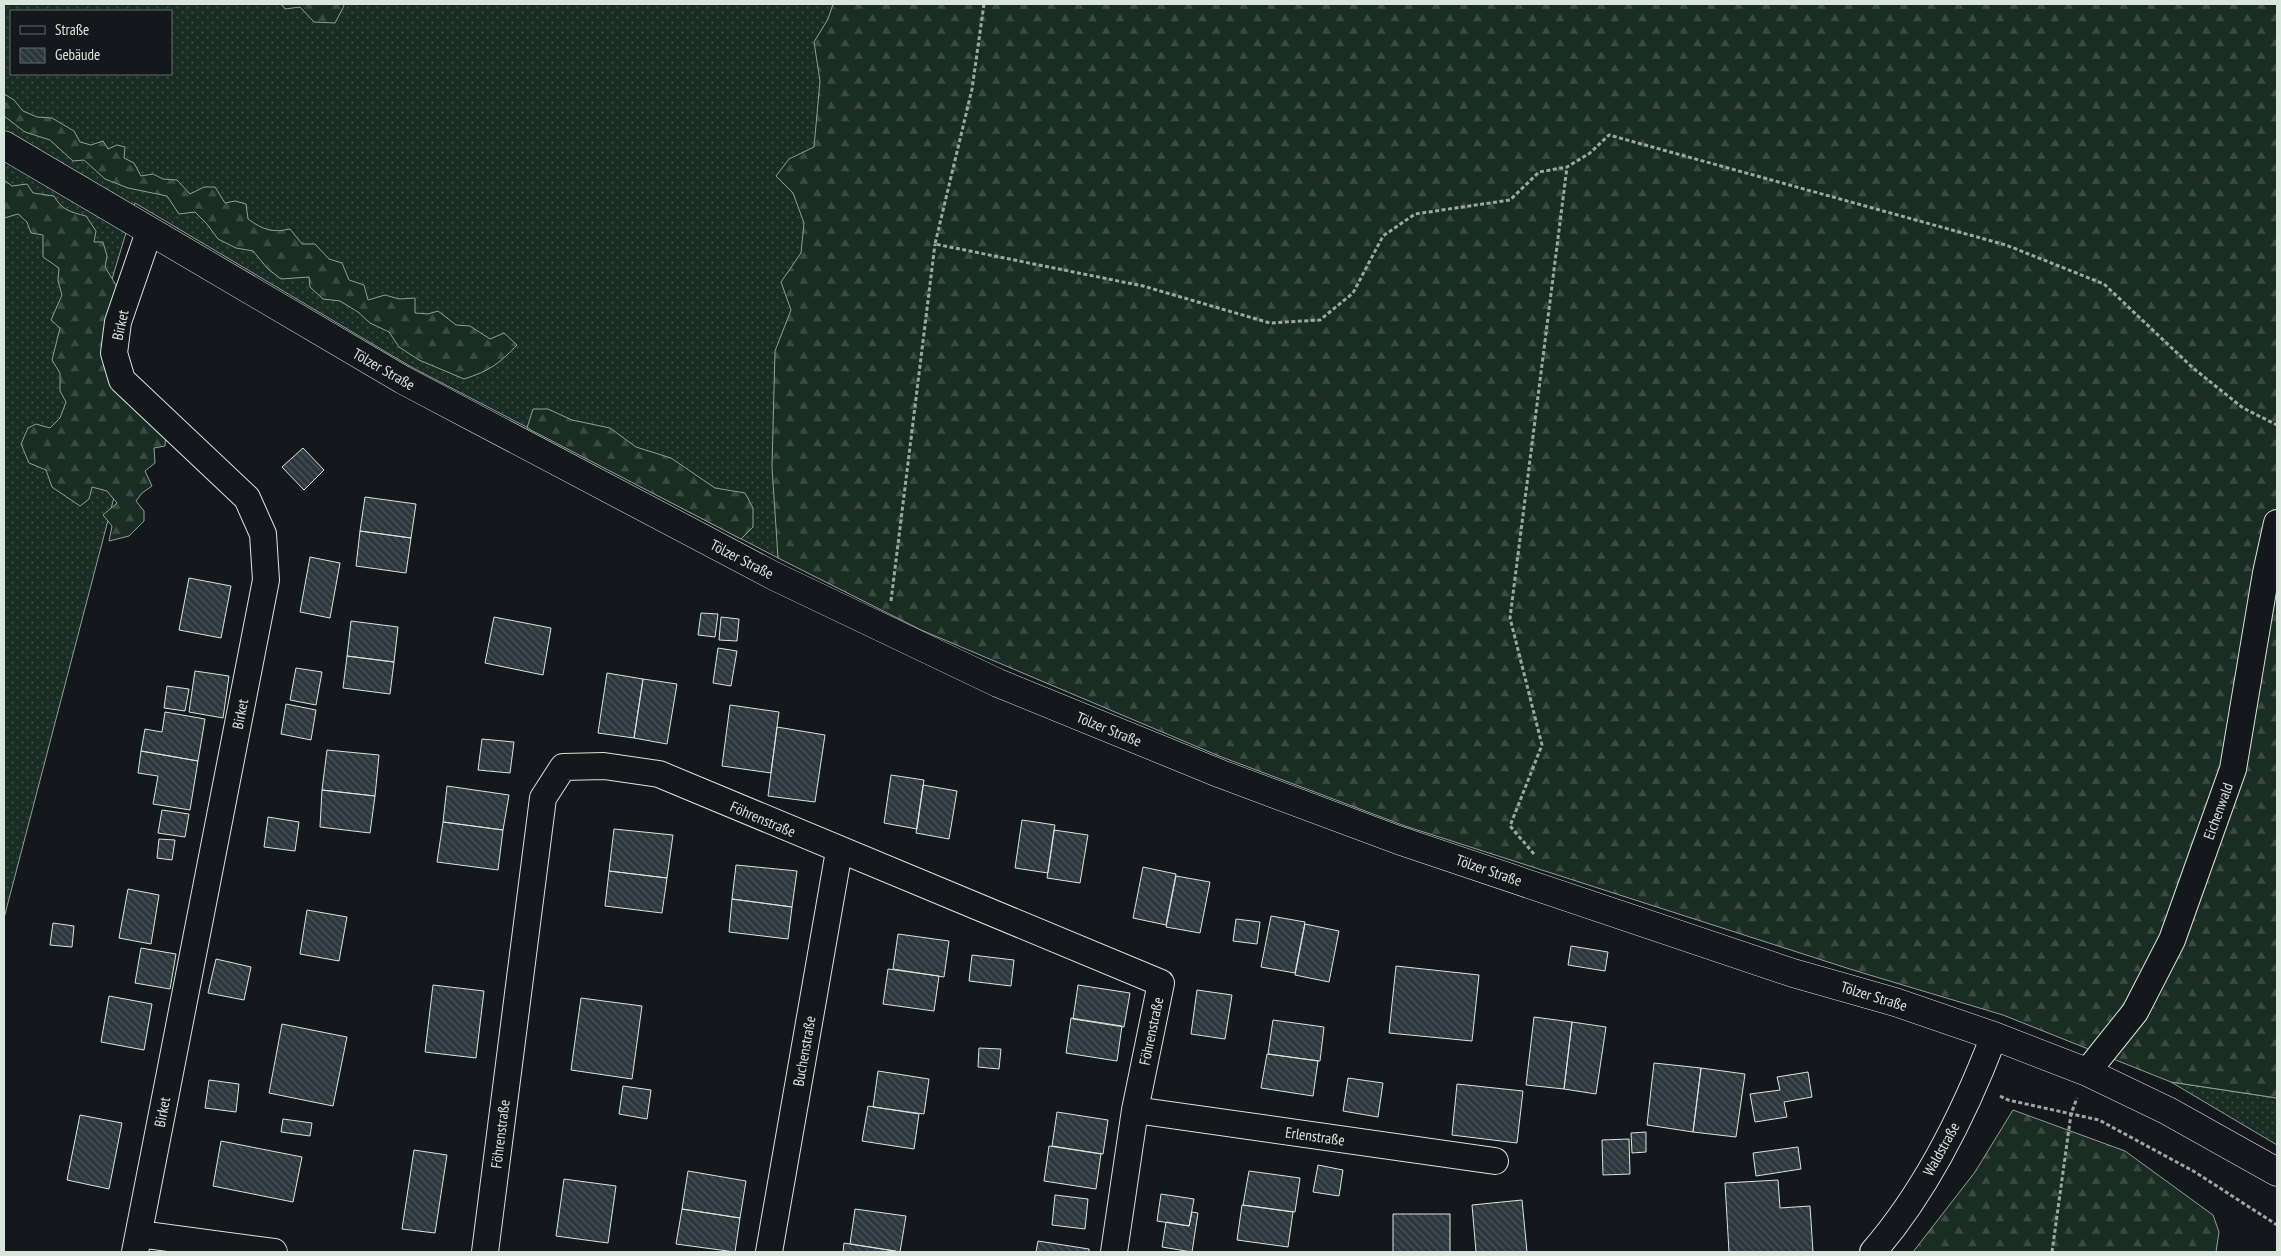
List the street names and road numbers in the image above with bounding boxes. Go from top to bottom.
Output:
street label: Birket [108,308,132,342]
street label: Tölzer Straße [350,344,418,394]
street label: Tölzer Straße [707,535,777,583]
street label: Birket [228,697,252,731]
street label: Tölzer Straße [1074,707,1144,751]
street label: Eichenwald [2199,780,2237,842]
street label: Föhrenstraße [728,797,798,841]
street label: Tölzer Straße [1454,850,1524,890]
street label: Tölzer Straße [1838,977,1910,1015]
street label: Föhrenstraße [1135,995,1167,1067]
street label: Buchenstraße [788,1014,820,1088]
street label: Birket [150,1095,174,1129]
street label: Föhrenstraße [486,1099,514,1169]
street label: Waldstraße [1919,1119,1963,1179]
street label: Erlenstraße [1284,1122,1346,1150]

